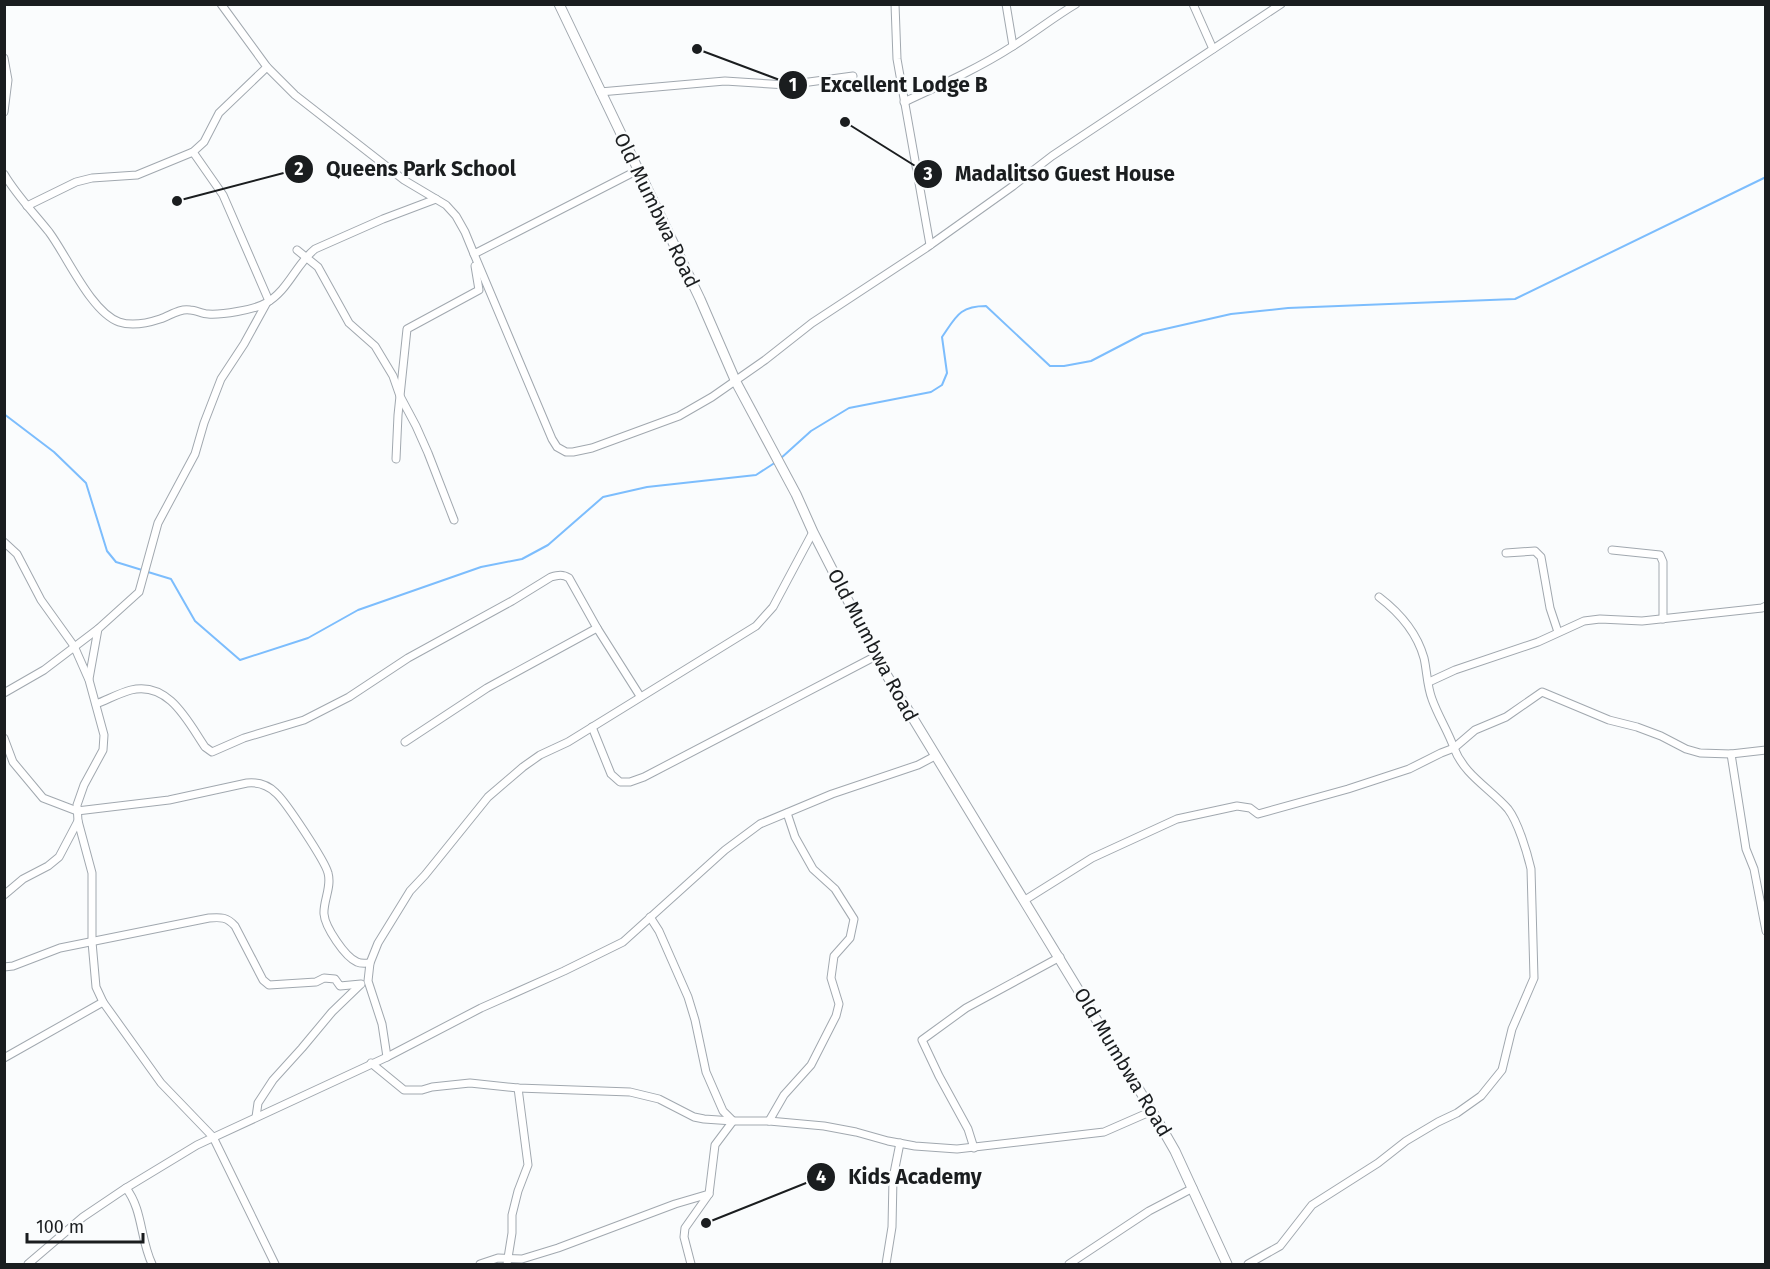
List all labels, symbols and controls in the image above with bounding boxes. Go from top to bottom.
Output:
callout: Excellent Lodge B [778,65,999,104]
text: Excellent Lodge B [820,72,988,98]
text: 1 [789,74,797,96]
street label: Old Mumbwa Road [609,129,705,291]
callout: Queens Park School [284,149,528,188]
callout: Madalitso Guest House [913,154,1187,193]
text: Queens Park School [326,156,517,182]
text: 2 [294,158,304,180]
text: Madalitso Guest House [955,161,1175,187]
text: 3 [922,163,933,185]
street label: Old Mumbwa Road [823,565,923,725]
street label: Old Mumbwa Road [1069,983,1177,1141]
callout: Kids Academy [806,1157,994,1196]
text: Kids Academy [848,1164,982,1190]
text: 4 [816,1166,826,1188]
scale bar [27,1206,142,1244]
text: 100 m [36,1216,84,1238]

